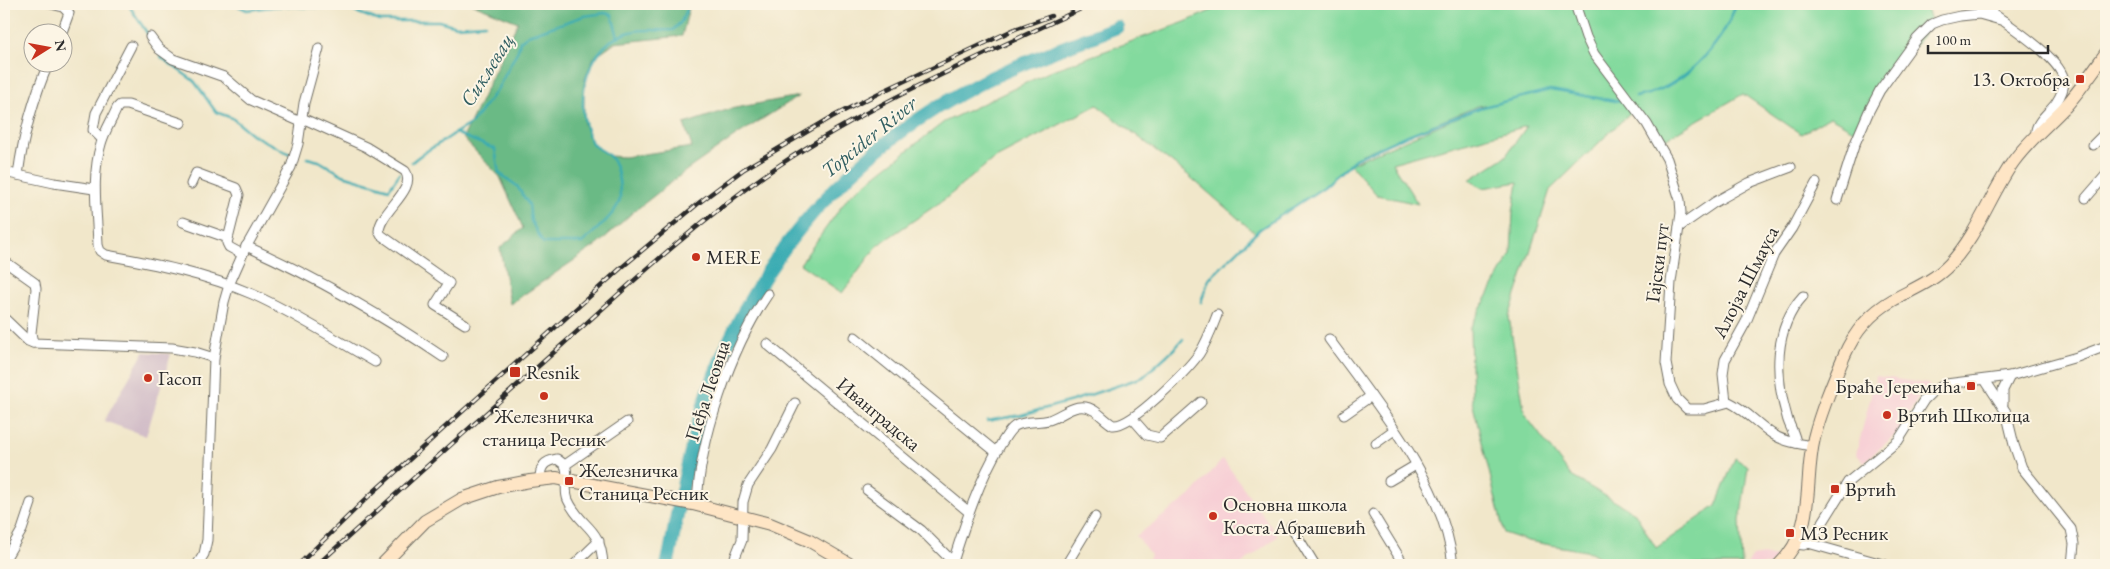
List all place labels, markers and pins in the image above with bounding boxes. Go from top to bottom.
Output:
place label: 13. Октобра [1972,66,2070,92]
marker: 13. Октобра [2074,73,2086,85]
place label: MERE [706,244,761,270]
marker: MERE [690,251,702,263]
place label: Resnik [526,359,580,385]
place label: Гасоп [158,365,202,391]
marker: Resnik [508,365,522,379]
marker: Гасоп [142,372,154,384]
place label: Браће Јеремића [1835,373,1961,399]
marker: Браће Јеремића [1965,380,1977,392]
marker: Железничка станица Ресник [538,390,550,402]
place label: Вртић Школица [1897,402,2030,428]
place label: Железничка станица Ресник [482,403,606,452]
marker: Вртић Школица [1881,409,1893,421]
place label: Железничка Станица Ресник [578,457,709,506]
marker: Железничка Станица Ресник [563,475,575,487]
place label: Вртић [1845,476,1896,502]
marker: Вртић [1829,483,1841,495]
place label: Основна школа Коста Абрашевић [1223,491,1366,540]
marker: Основна школа Коста Абрашевић [1207,510,1219,522]
place label: МЗ Ресник [1800,520,1889,546]
marker: МЗ Ресник [1784,527,1796,539]

